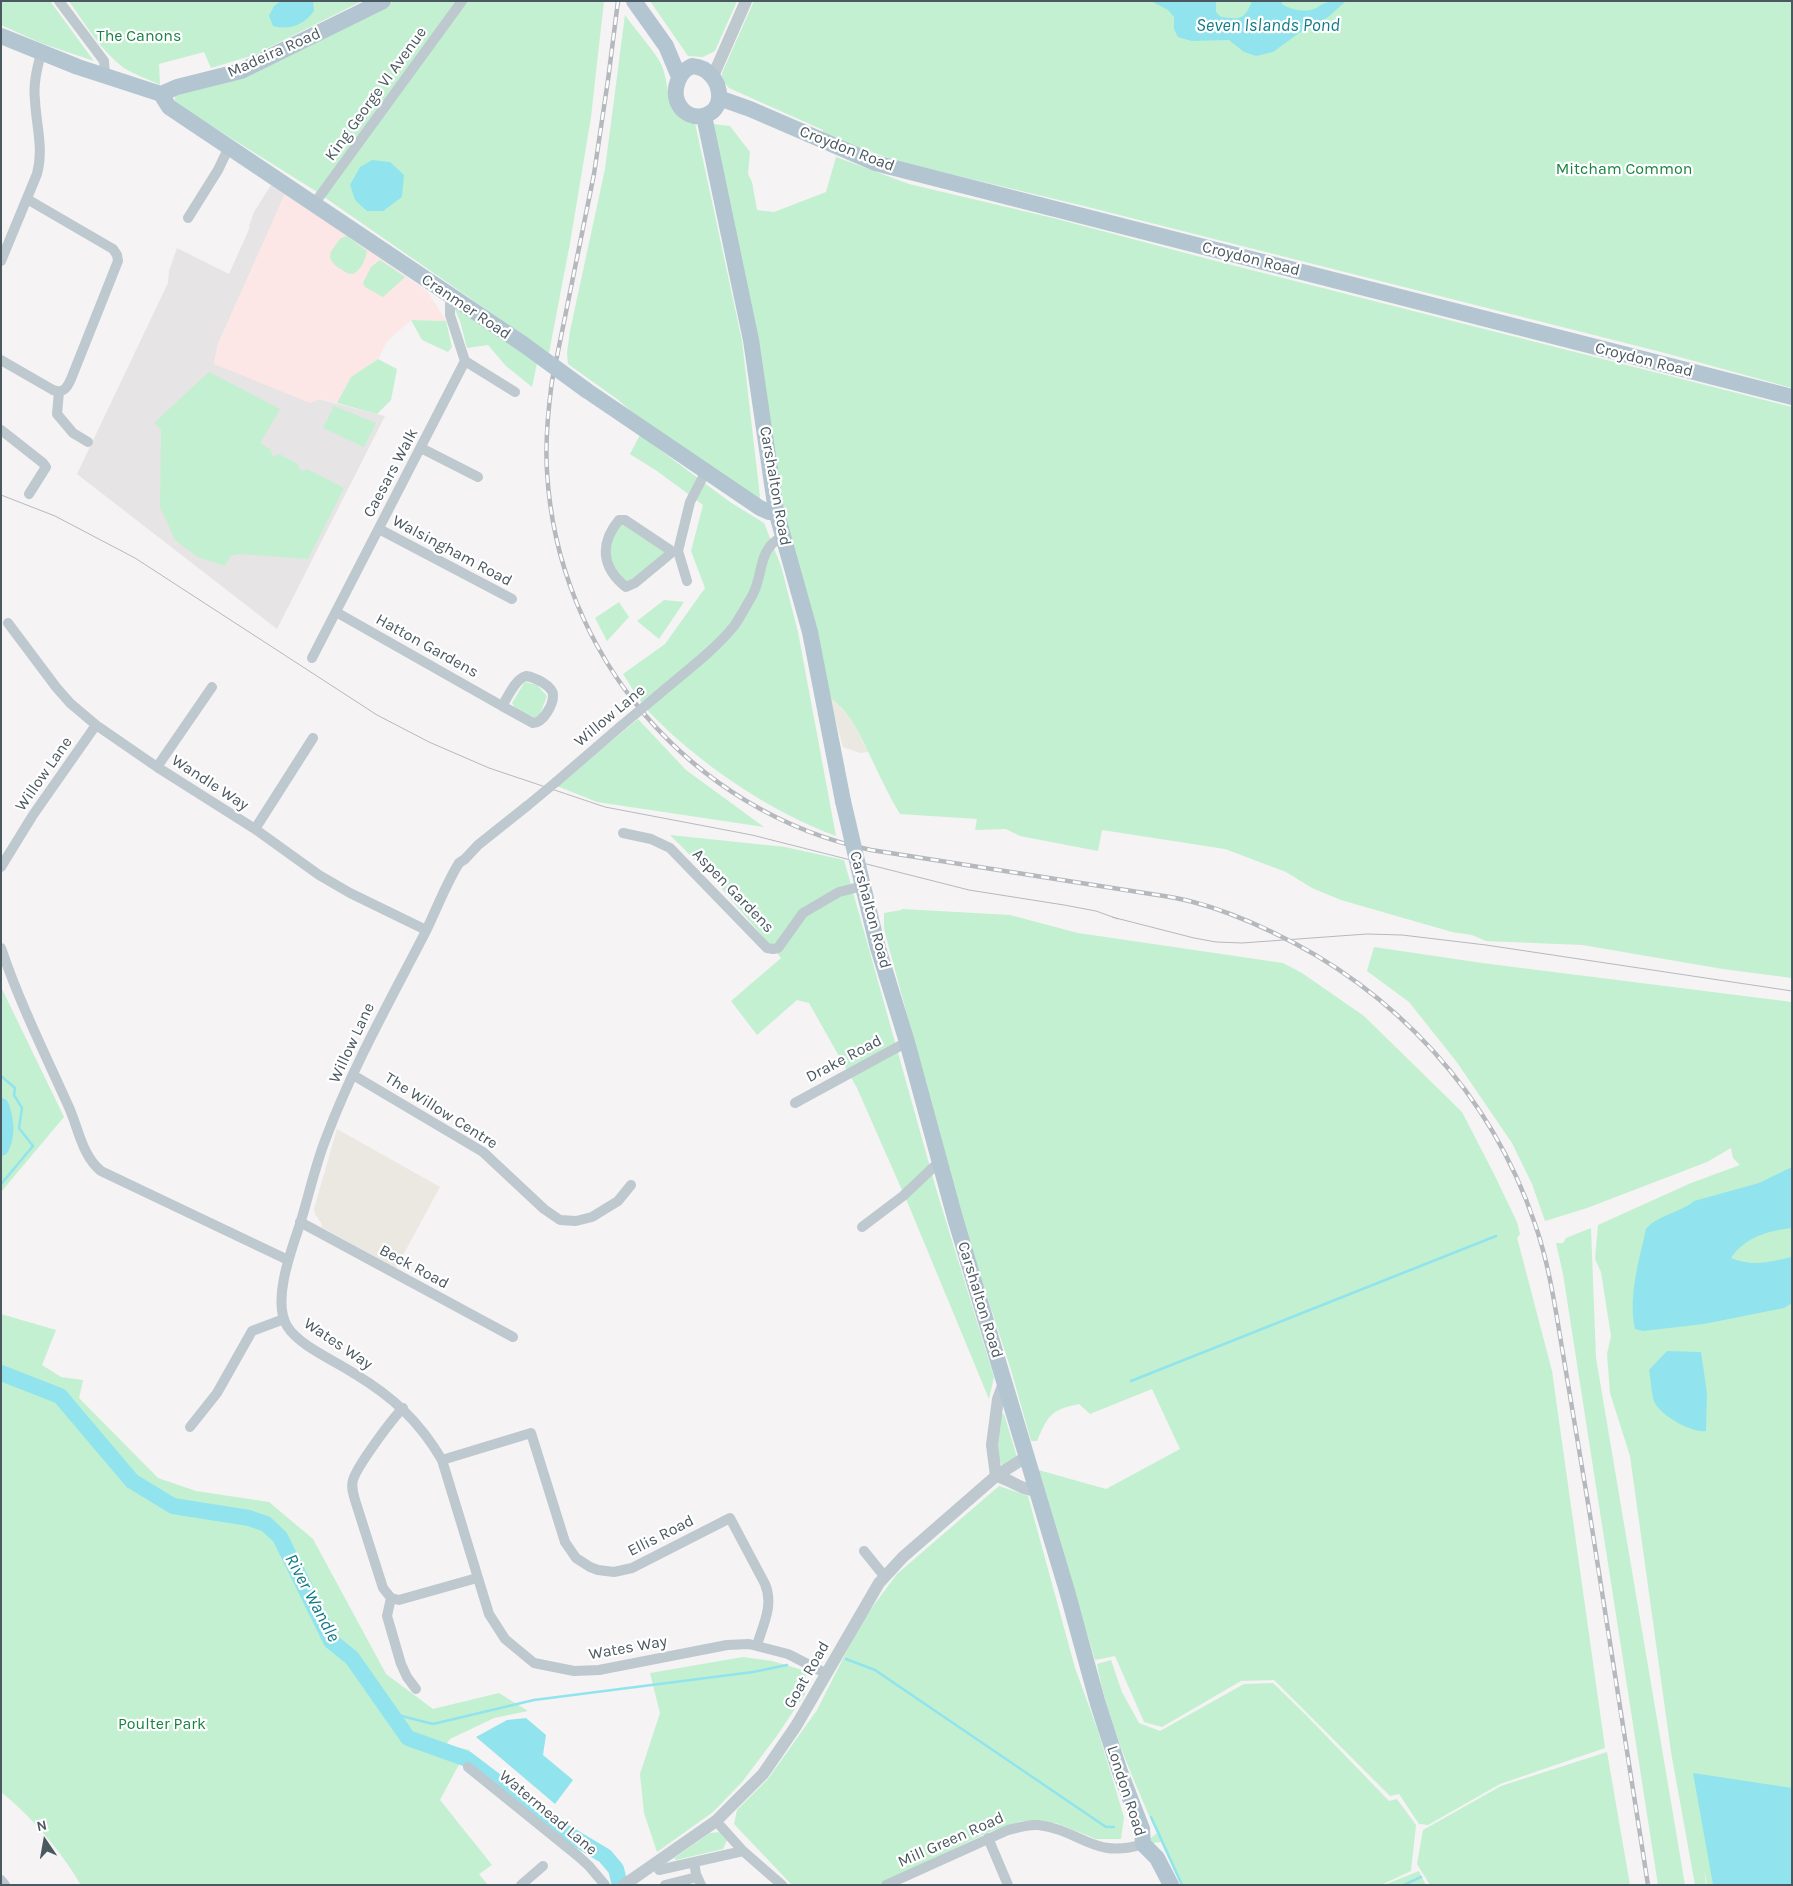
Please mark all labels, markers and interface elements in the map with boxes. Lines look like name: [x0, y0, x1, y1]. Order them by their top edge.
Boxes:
water label: Seven Islands Pond: [1196, 15, 1340, 37]
street label: King George VI Avenue: [321, 23, 431, 165]
street label: Madeira Road: [224, 24, 324, 82]
park label: The Canons: [97, 26, 181, 46]
street label: Croydon Road: [797, 122, 897, 176]
park label: Mitcham Common: [1556, 159, 1692, 179]
street label: Croydon Road: [1200, 238, 1302, 280]
street label: Cranmer Road: [418, 270, 514, 344]
street label: Croydon Road: [1593, 339, 1695, 381]
street label: Caesars Walk: [359, 425, 423, 521]
street label: Carshalton Road: [755, 425, 795, 547]
street label: Walsingham Road: [389, 511, 515, 591]
street label: Hatton Gardens: [372, 610, 482, 682]
street label: Willow Lane: [571, 681, 649, 751]
street label: Willow Lane: [11, 733, 77, 815]
street label: Wandle Way: [168, 751, 252, 815]
street label: Aspen Gardens: [688, 845, 778, 937]
street label: Carshalton Road: [845, 849, 895, 971]
street label: Willow Lane: [325, 1000, 379, 1086]
street label: Drake Road: [803, 1031, 885, 1087]
street label: The Willow Centre: [381, 1069, 501, 1153]
street label: Carshalton Road: [953, 1239, 1007, 1361]
street label: Beck Road: [376, 1241, 452, 1293]
street label: Wates Way: [300, 1314, 376, 1374]
street label: Ellis Road: [625, 1511, 697, 1561]
water label: River Wandle: [280, 1550, 344, 1646]
street label: Wates Way: [587, 1632, 669, 1664]
street label: Goat Road: [780, 1638, 834, 1712]
park label: Poulter Park: [118, 1714, 206, 1734]
street label: London Road: [1102, 1743, 1150, 1839]
street label: Watermead Lane: [495, 1766, 601, 1860]
street label: Mill Green Road: [895, 1808, 1007, 1872]
north arrow: [20, 1816, 70, 1866]
text: N: [35, 1816, 48, 1835]

